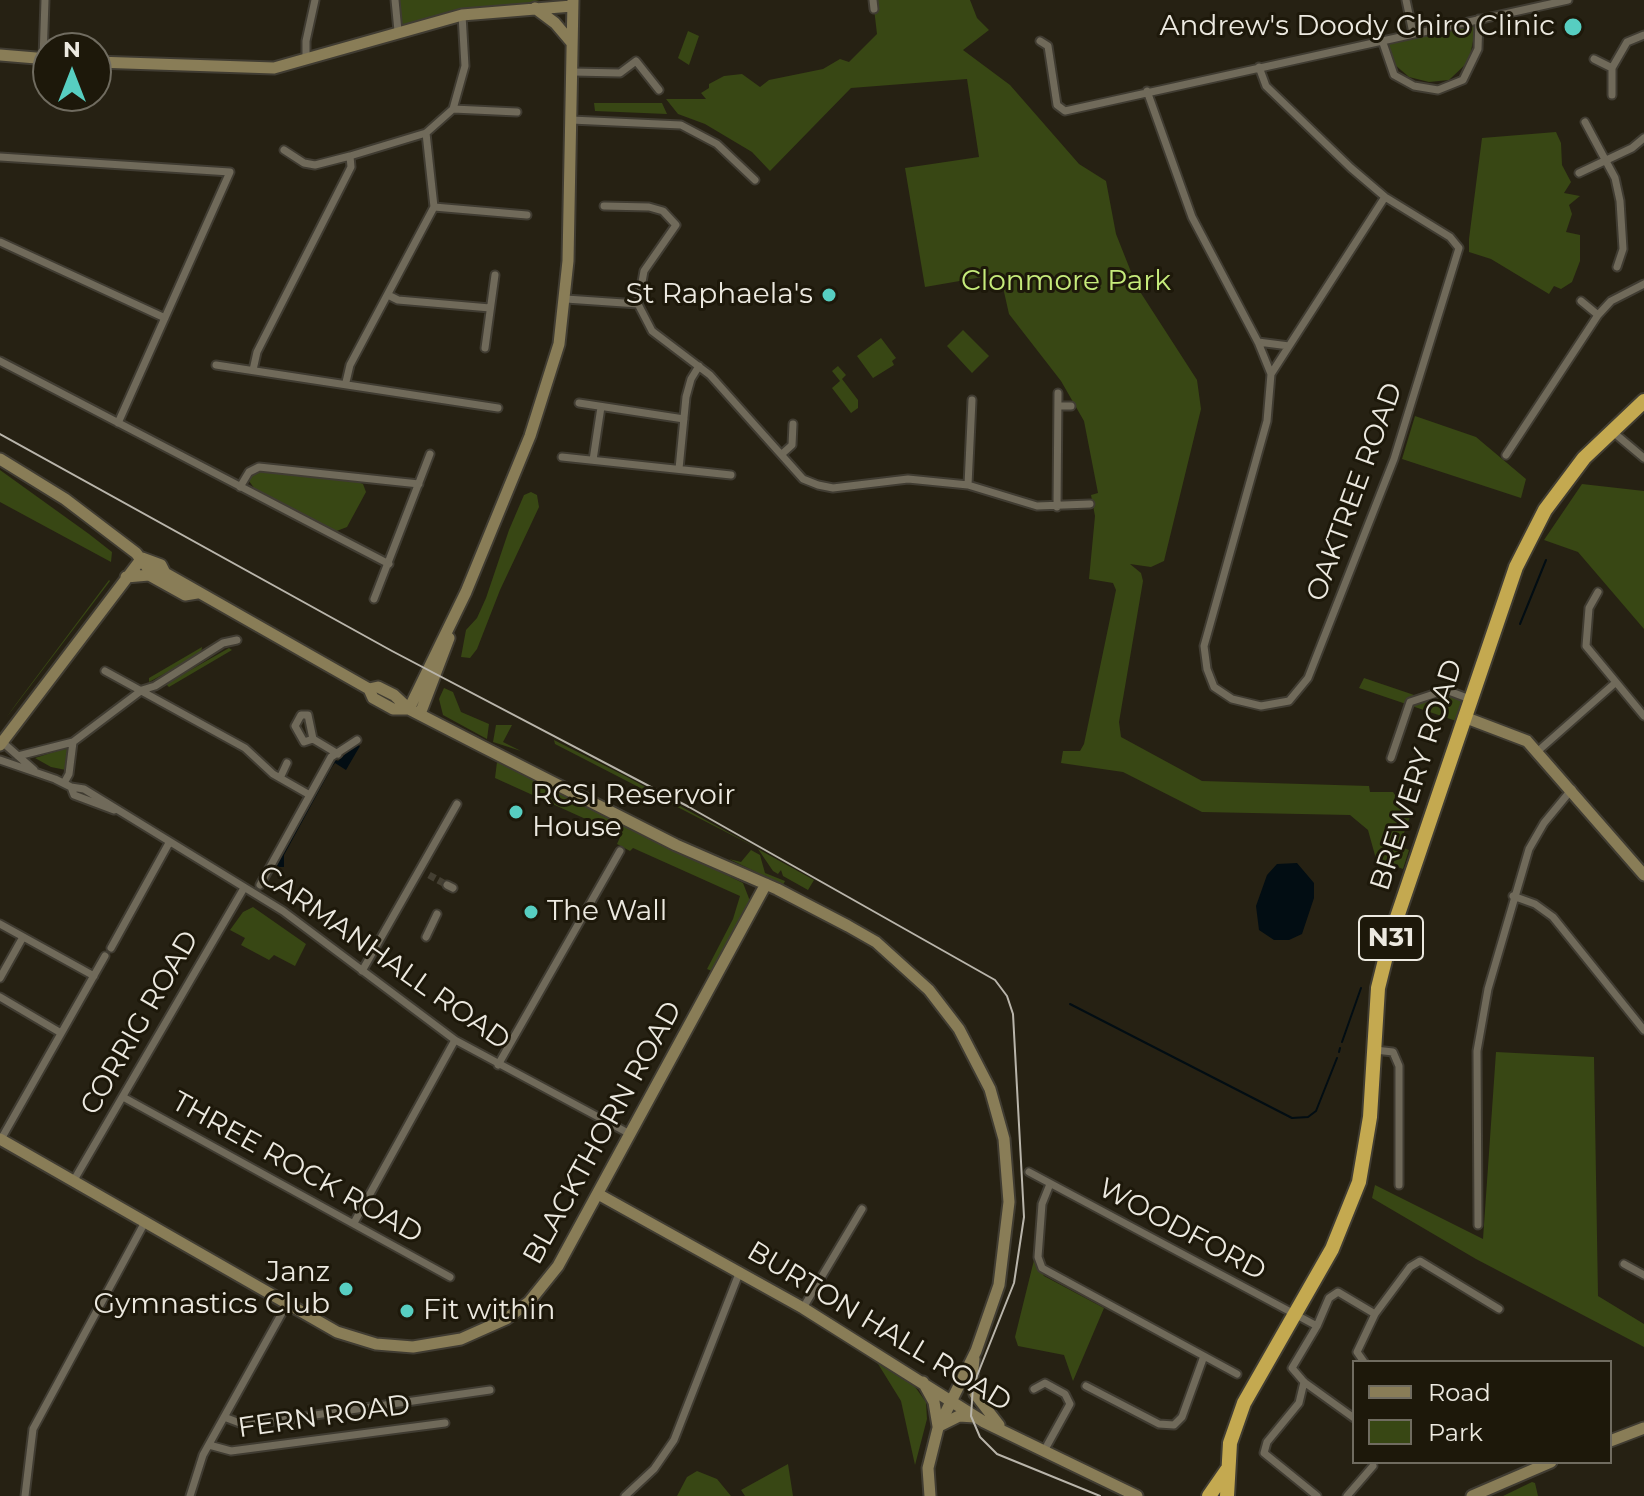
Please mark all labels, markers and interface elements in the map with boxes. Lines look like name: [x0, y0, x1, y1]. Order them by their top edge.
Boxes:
place label: Andrew's Doody Chiro Clinic: [1159, 10, 1555, 44]
marker: Andrew's Doody Chiro Clinic: [1562, 16, 1584, 38]
north arrow: [32, 32, 112, 112]
text: N: [63, 36, 81, 63]
park label: Clonmore Park: [961, 265, 1171, 299]
place label: St Raphaela's: [626, 278, 813, 312]
marker: St Raphaela's: [820, 286, 838, 304]
street label: OAKTREE ROAD: [1300, 378, 1410, 606]
street label: BREWERY ROAD: [1364, 655, 1470, 895]
place label: RCSI Reservoir House: [532, 779, 735, 845]
marker: RCSI Reservoir House: [507, 803, 525, 821]
street label: CARMANHALL ROAD: [252, 858, 516, 1058]
place label: The Wall: [547, 895, 667, 929]
marker: The Wall: [522, 903, 540, 921]
road number: N31: [1359, 916, 1423, 960]
street label: CORRIG ROAD: [74, 925, 206, 1121]
street label: BLACKTHORN ROAD: [517, 996, 689, 1270]
street label: THREE ROCK ROAD: [166, 1085, 428, 1251]
street label: WOODFORD: [1092, 1172, 1272, 1288]
street label: BURTON HALL ROAD: [741, 1235, 1017, 1419]
place label: Janz Gymnastics Club: [94, 1256, 330, 1322]
marker: Janz Gymnastics Club: [337, 1280, 355, 1298]
place label: Fit within: [423, 1294, 555, 1328]
marker: Fit within: [398, 1302, 416, 1320]
legend: [1352, 1360, 1612, 1464]
text: Road: [1428, 1378, 1491, 1407]
street label: FERN ROAD: [236, 1388, 412, 1446]
text: Park: [1428, 1418, 1483, 1447]

